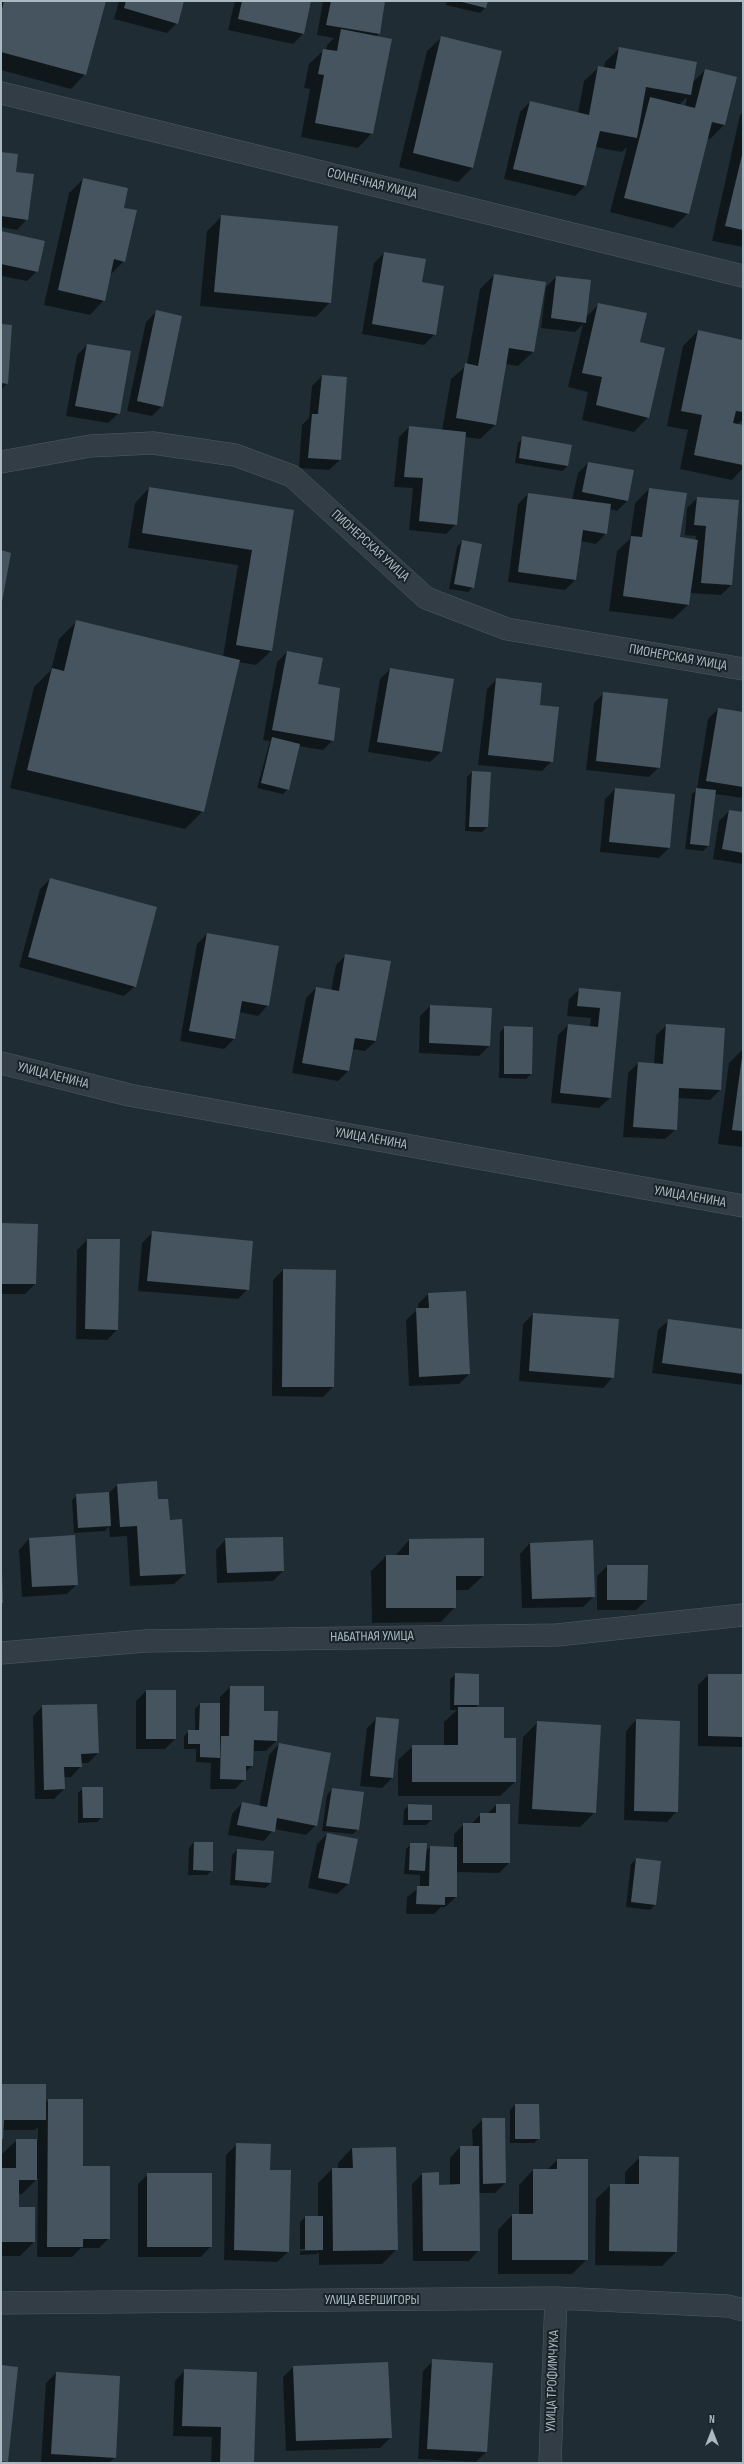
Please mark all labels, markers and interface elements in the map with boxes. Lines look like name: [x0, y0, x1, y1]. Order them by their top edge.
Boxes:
street label: СОЛНЕЧНАЯ УЛИЦА: [325, 165, 419, 203]
street label: ПИОНЕРСКАЯ УЛИЦА: [328, 507, 412, 585]
street label: ПИОНЕРСКАЯ УЛИЦА: [628, 641, 728, 675]
street label: УЛИЦА ЛЕНИНА: [16, 1059, 90, 1093]
street label: УЛИЦА ЛЕНИНА: [334, 1124, 408, 1154]
street label: УЛИЦА ЛЕНИНА: [653, 1182, 727, 1212]
street label: НАБАТНАЯ УЛИЦА: [330, 1628, 414, 1646]
street label: УЛИЦА ВЕРШИГОРЫ: [325, 2292, 419, 2308]
street label: УЛИЦА ТРОФИМЧУКА: [543, 2330, 563, 2432]
north arrow: [692, 2412, 732, 2452]
text: N: [709, 2413, 715, 2426]

